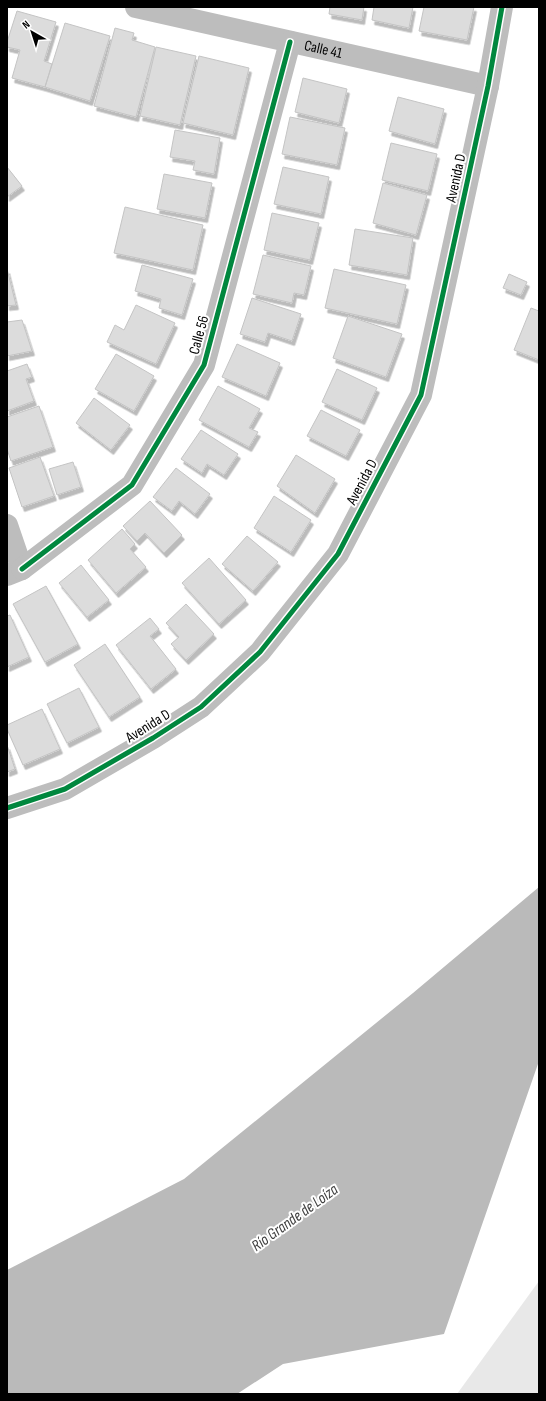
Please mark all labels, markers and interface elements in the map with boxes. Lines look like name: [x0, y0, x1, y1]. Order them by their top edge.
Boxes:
north arrow: [12, 12, 52, 52]
text: N: [20, 18, 32, 32]
street label: Calle 41: [303, 36, 345, 63]
street label: Avenida D: [441, 152, 470, 205]
street label: Calle 56: [185, 314, 213, 356]
street label: Avenida D: [342, 456, 382, 509]
street label: Avenida D: [121, 705, 174, 748]
water label: Río Grande de Loíza: [248, 1180, 342, 1256]

